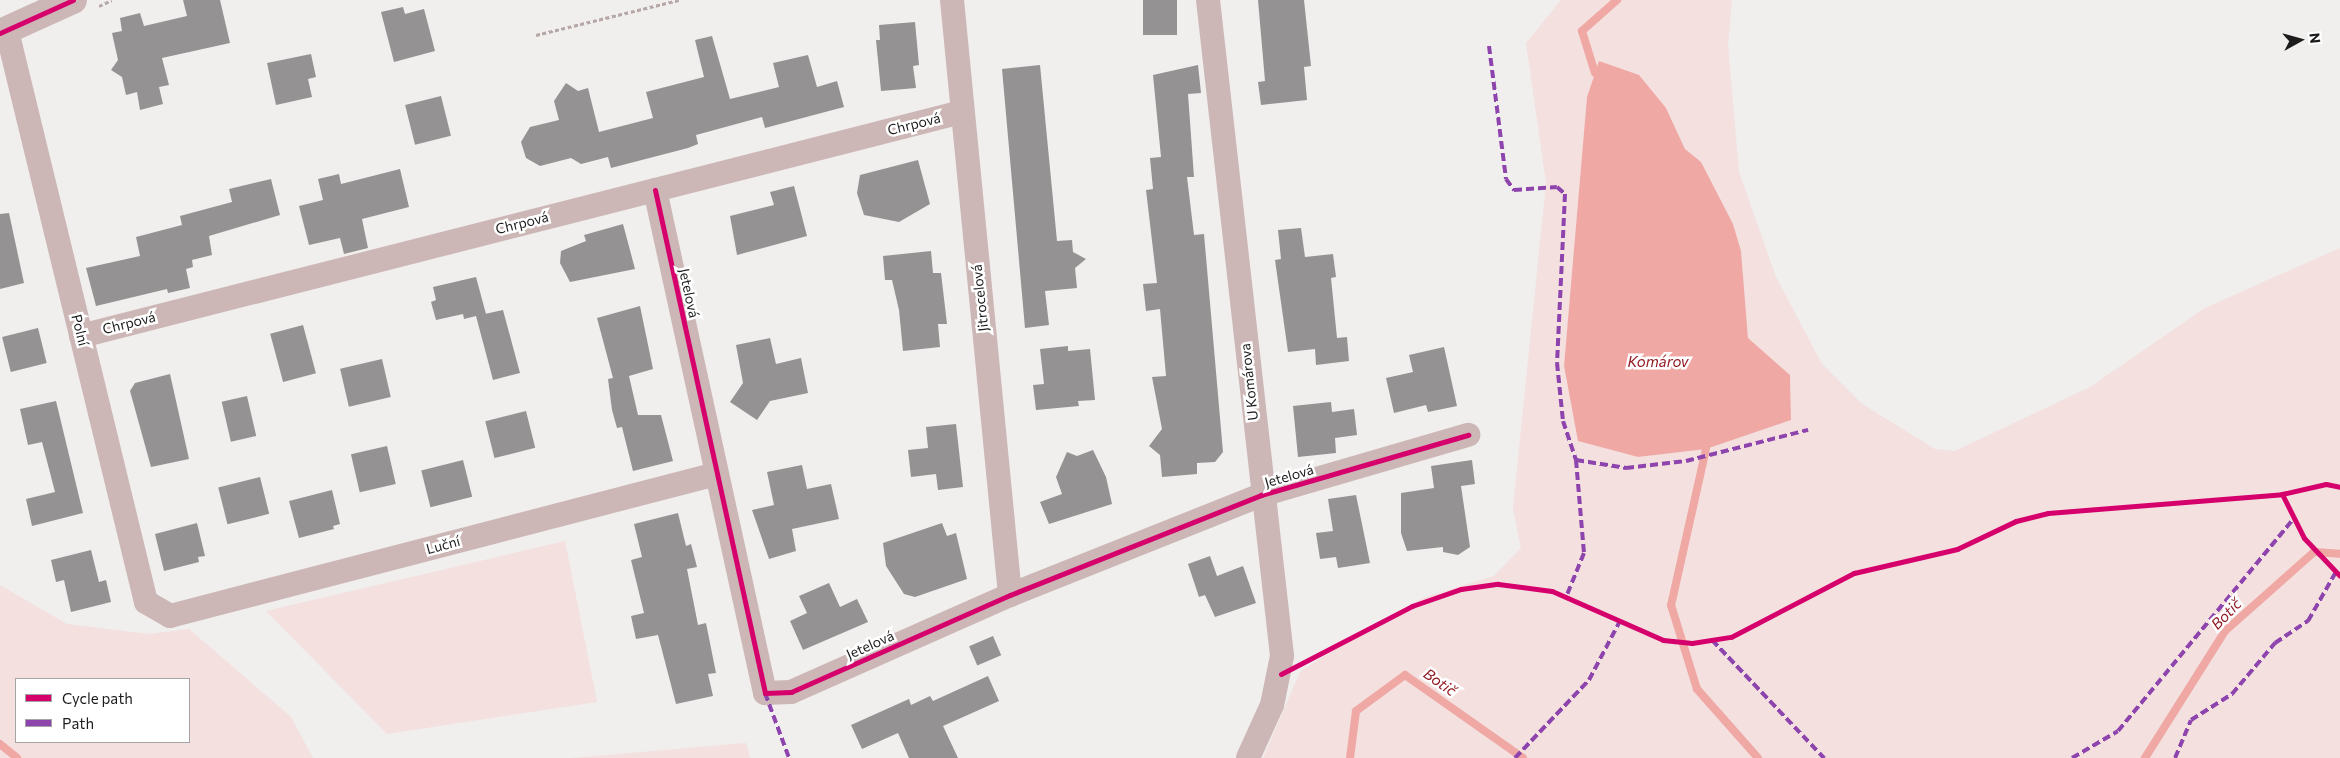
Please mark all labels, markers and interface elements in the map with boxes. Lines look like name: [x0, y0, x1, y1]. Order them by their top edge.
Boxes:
north arrow: [2275, 15, 2325, 65]
text: N: [2306, 32, 2324, 44]
street label: Chrpová: [886, 109, 942, 139]
street label: Chrpová: [494, 208, 550, 238]
street label: Jitrocelová: [968, 264, 992, 332]
street label: Jetelová: [676, 267, 702, 319]
street label: Chrpová: [101, 308, 157, 338]
street label: Polní: [68, 312, 92, 348]
street label: U Komárova: [1237, 343, 1261, 421]
water label: Komárov: [1627, 353, 1689, 371]
street label: Jetelová: [1262, 461, 1316, 491]
street label: Luční: [424, 532, 462, 558]
water label: Botič: [2207, 595, 2245, 633]
street label: Jetelová: [844, 627, 896, 663]
water label: Botič: [1420, 664, 1460, 700]
legend: [15, 678, 190, 743]
text: Cycle path: [62, 689, 133, 707]
text: Path: [62, 714, 94, 732]

